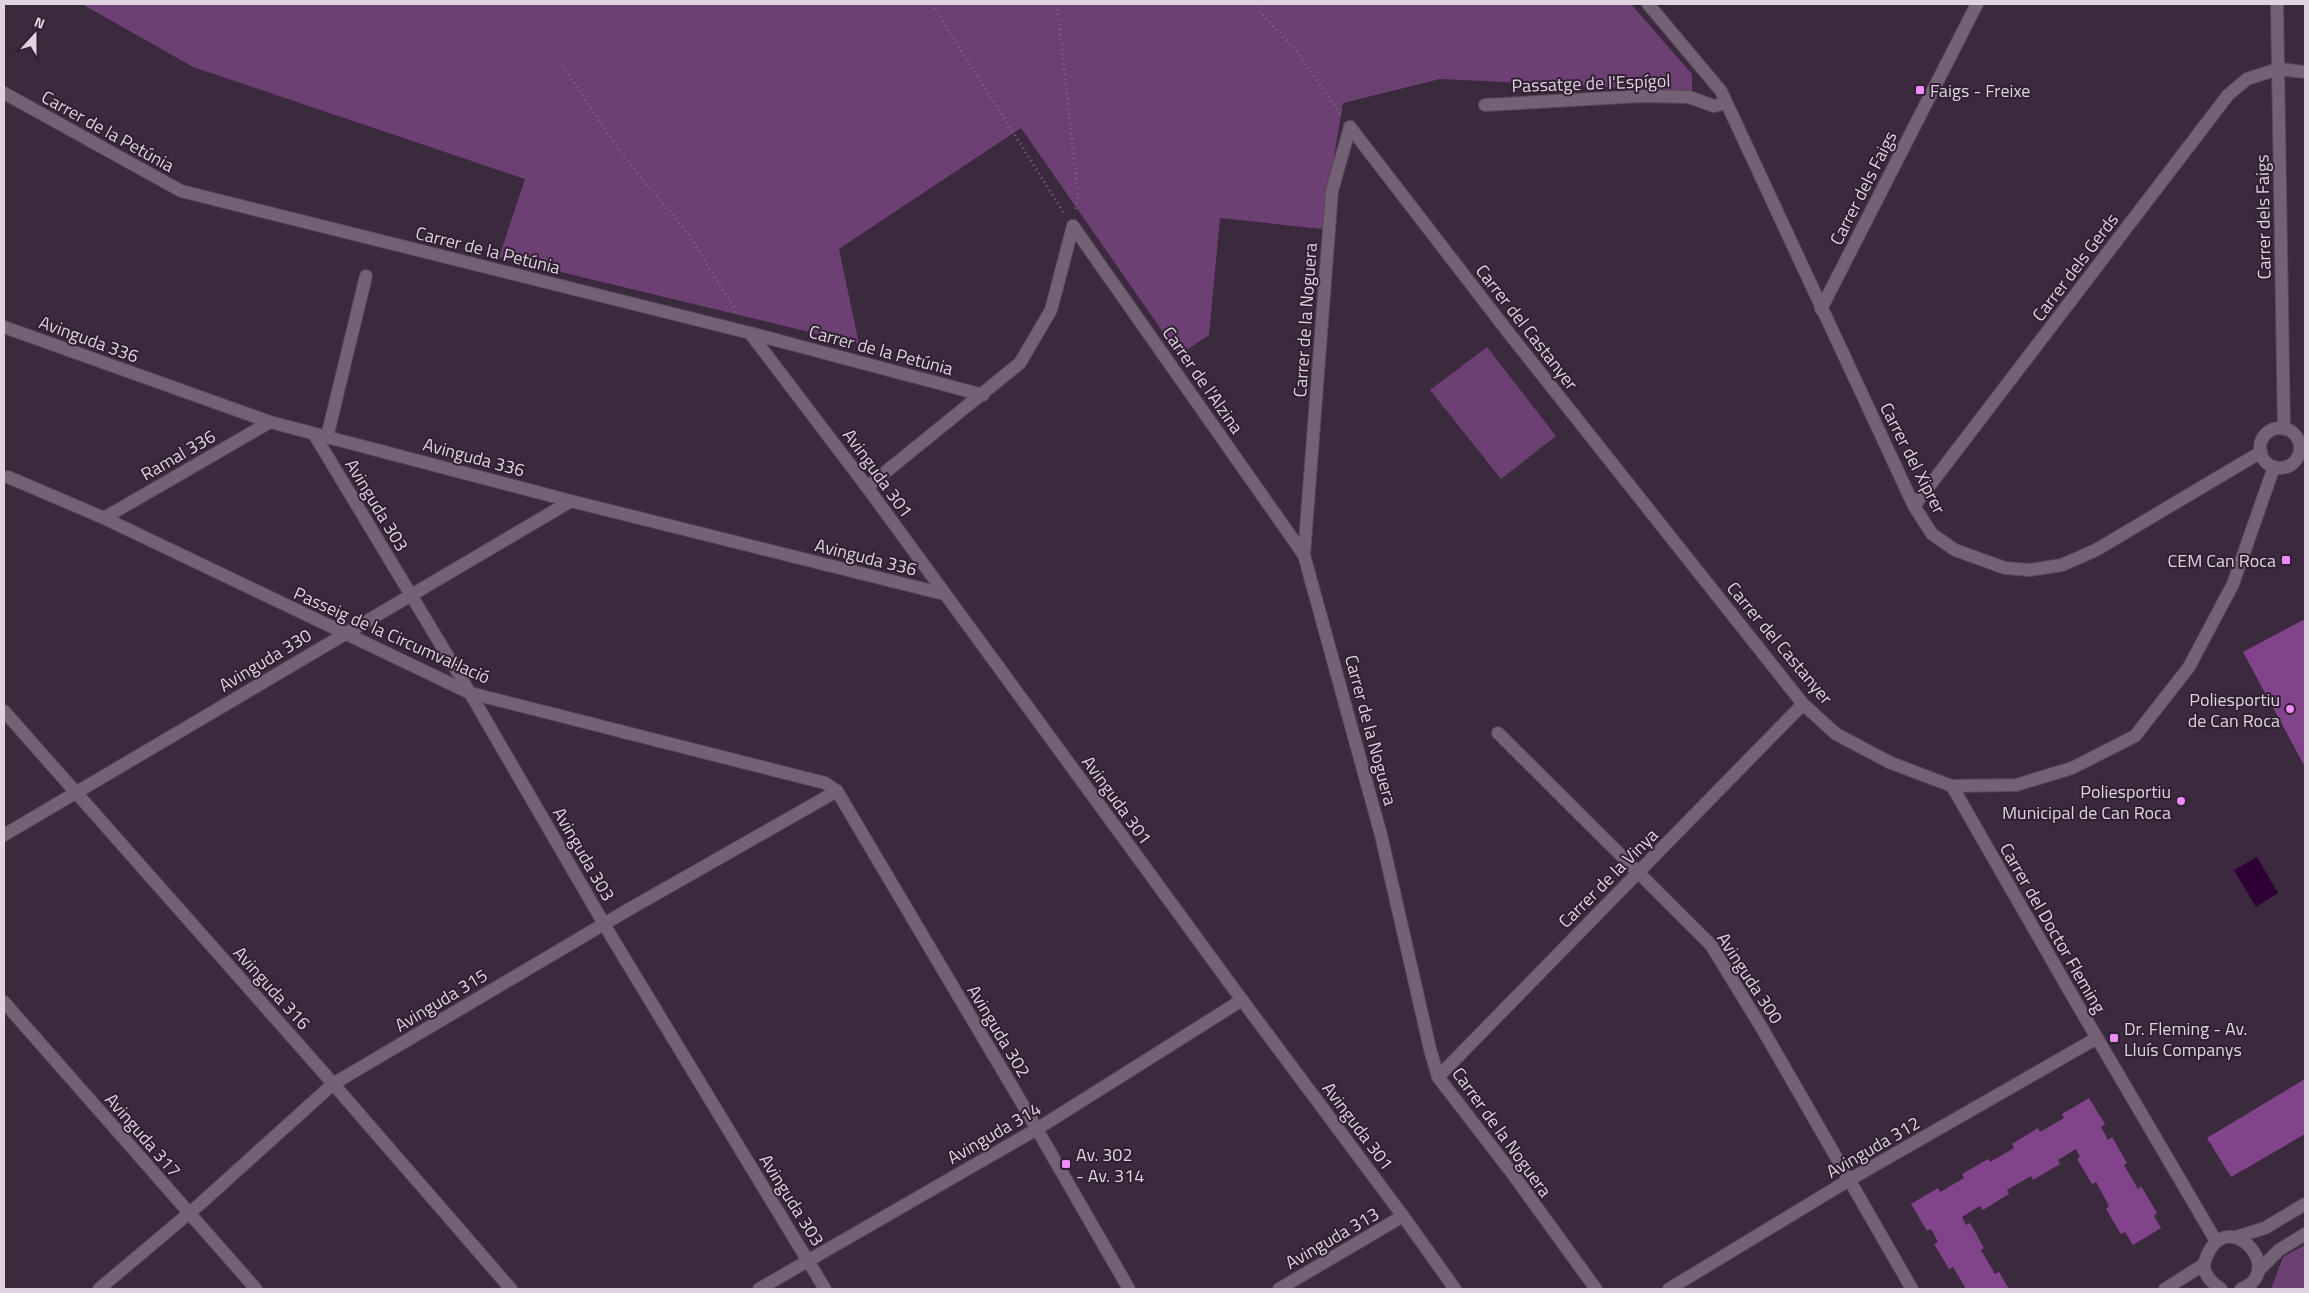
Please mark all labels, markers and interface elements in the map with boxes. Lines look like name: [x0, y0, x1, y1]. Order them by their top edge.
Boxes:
north arrow: [10, 10, 60, 60]
text: N: [32, 11, 48, 34]
street label: Passatge de l'Espígol: [1511, 67, 1671, 99]
place label: Faigs - Freixe: [1930, 77, 2030, 104]
street label: Carrer de la Petúnia: [37, 83, 179, 179]
marker: Faigs - Freixe: [1914, 84, 1926, 96]
street label: Carrer dels Faigs: [1823, 126, 1903, 250]
street label: Carrer dels Faigs: [2248, 154, 2278, 280]
street label: Carrer dels Gerds: [2025, 207, 2125, 327]
street label: Carrer de la Petúnia: [413, 219, 563, 281]
street label: Carrer de la Noguera: [1286, 242, 1324, 398]
street label: Carrer del Castanyer: [1469, 258, 1585, 396]
street label: Avinguda 336: [35, 308, 143, 370]
street label: Carrer de la Petúnia: [806, 318, 956, 382]
street label: Carrer de l'Alzina: [1156, 321, 1250, 439]
street label: Carrer del Xiprer: [1873, 398, 1953, 518]
street label: Ramal 336: [136, 423, 220, 487]
street label: Avinguda 301: [836, 423, 920, 523]
street label: Avinguda 336: [420, 430, 528, 484]
street label: Avinguda 303: [339, 453, 415, 557]
street label: Avinguda 336: [812, 531, 920, 583]
place label: CEM Can Roca: [2167, 547, 2276, 574]
marker: CEM Can Roca: [2280, 554, 2292, 566]
street label: Carrer del Castanyer: [1720, 576, 1840, 710]
street label: Passeig de la Circumval·lació: [289, 579, 495, 691]
street label: Avinguda 330: [213, 622, 317, 698]
street label: Carrer de la Noguera: [1338, 652, 1404, 808]
place label: Poliesportiu de Can Roca: [2188, 686, 2280, 734]
marker: Poliesportiu de Can Roca: [2284, 703, 2296, 715]
street label: Avinguda 301: [1075, 750, 1159, 850]
place label: Poliesportiu Municipal de Can Roca: [2002, 778, 2171, 826]
marker: Poliesportiu Municipal de Can Roca: [2175, 795, 2187, 807]
street label: Avinguda 303: [546, 802, 622, 906]
street label: Carrer de la Vinya: [1552, 822, 1664, 934]
street label: Carrer del Doctor Fleming: [1993, 838, 2113, 1018]
street label: Avinguda 300: [1710, 927, 1790, 1029]
street label: Avinguda 316: [227, 940, 317, 1036]
street label: Avinguda 315: [389, 962, 493, 1038]
street label: Avinguda 302: [961, 979, 1037, 1083]
place label: Dr. Fleming - Av. Lluís Companys: [2124, 1015, 2247, 1063]
marker: Dr. Fleming - Av. Lluís Companys: [2108, 1032, 2120, 1044]
street label: Carrer de la Noguera: [1446, 1061, 1558, 1203]
street label: Avinguda 301: [1316, 1076, 1400, 1176]
street label: Avinguda 317: [99, 1087, 187, 1183]
street label: Avinguda 314: [942, 1095, 1046, 1171]
street label: Avinguda 312: [1821, 1109, 1925, 1185]
place label: Av. 302 - Av. 314: [1076, 1141, 1144, 1189]
street label: Avinguda 303: [753, 1149, 831, 1251]
marker: Av. 302 - Av. 314: [1060, 1158, 1072, 1170]
street label: Avinguda 313: [1280, 1200, 1384, 1276]

